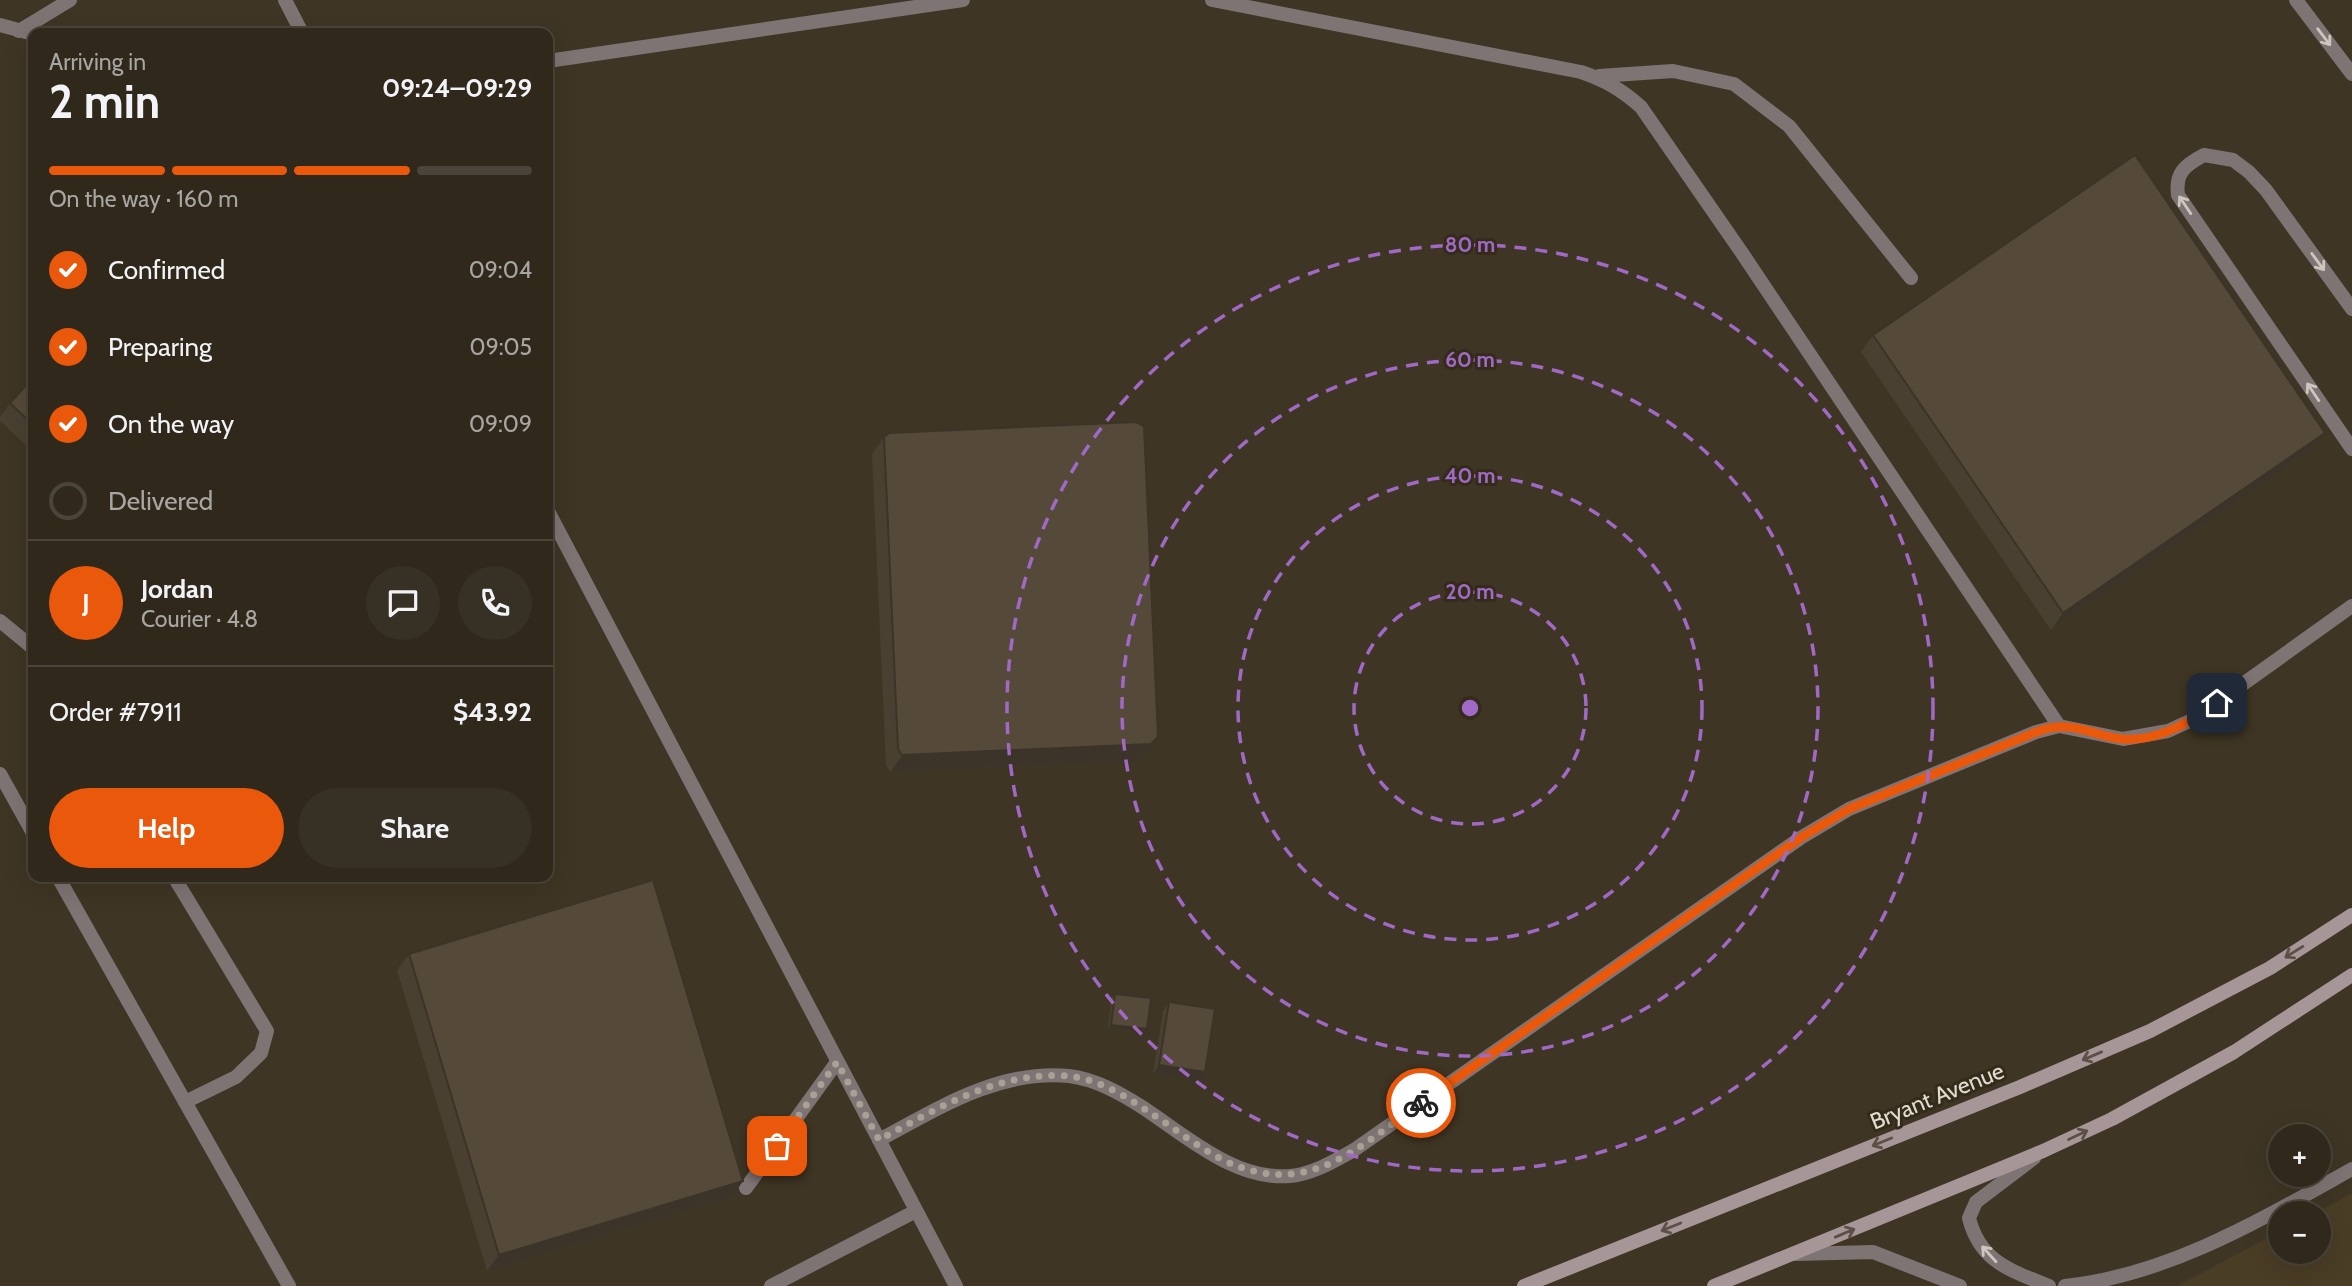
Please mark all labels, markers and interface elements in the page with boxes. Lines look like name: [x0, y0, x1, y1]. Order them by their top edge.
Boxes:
one-way arrow: [2316, 27, 2331, 46]
text: Arriving in: [49, 48, 146, 76]
text: 09:24–09:29: [382, 72, 532, 104]
text: 2 min: [49, 74, 160, 130]
text: On the way · 160 m: [49, 185, 238, 213]
one-way arrow: [2178, 196, 2192, 215]
text: 80 m: [1445, 232, 1495, 257]
icon: check: [49, 251, 87, 289]
one-way arrow: [2311, 252, 2325, 271]
text: Confirmed: [108, 254, 225, 286]
text: 09:04: [469, 256, 532, 284]
icon: check: [49, 328, 87, 366]
text: Preparing: [108, 331, 212, 363]
text: 09:05: [470, 333, 532, 361]
text: 60 m: [1445, 347, 1495, 372]
one-way arrow: [2306, 383, 2320, 403]
icon: check: [49, 405, 87, 443]
text: On the way: [108, 408, 234, 440]
text: 09:09: [469, 410, 532, 438]
text: 40 m: [1445, 463, 1495, 488]
text: Delivered: [108, 485, 213, 517]
button: chat: [366, 566, 440, 640]
button: phone: [458, 566, 532, 640]
text: Jordan: [141, 573, 213, 605]
text: 20 m: [1446, 579, 1494, 604]
text: J: [82, 587, 90, 619]
text: Courier · 4.8: [141, 605, 258, 633]
pin: [2187, 673, 2247, 733]
icon: home: [2198, 684, 2236, 722]
text: Order #7911: [49, 696, 182, 728]
text: $43.92: [453, 696, 532, 728]
centre of rings: [1458, 696, 1482, 720]
button: Help: [49, 788, 284, 868]
button: Share: [298, 788, 532, 868]
one-way arrow: [2285, 946, 2305, 960]
one-way arrow: [2082, 1050, 2104, 1063]
street label: Bryant Avenue: [1866, 1056, 2008, 1136]
courier: [1386, 1068, 1456, 1138]
icon: bike: [1402, 1084, 1440, 1122]
pin: [747, 1116, 807, 1176]
map controls: [2268, 1124, 2331, 1264]
button: +: [2268, 1124, 2331, 1187]
icon: bag: [758, 1127, 796, 1165]
one-way arrow: [2066, 1128, 2088, 1141]
one-way arrow: [1871, 1137, 1893, 1150]
button: −: [2268, 1201, 2331, 1264]
one-way arrow: [1660, 1221, 1682, 1234]
one-way arrow: [1834, 1226, 1856, 1239]
one-way arrow: [1981, 1246, 1997, 1264]

